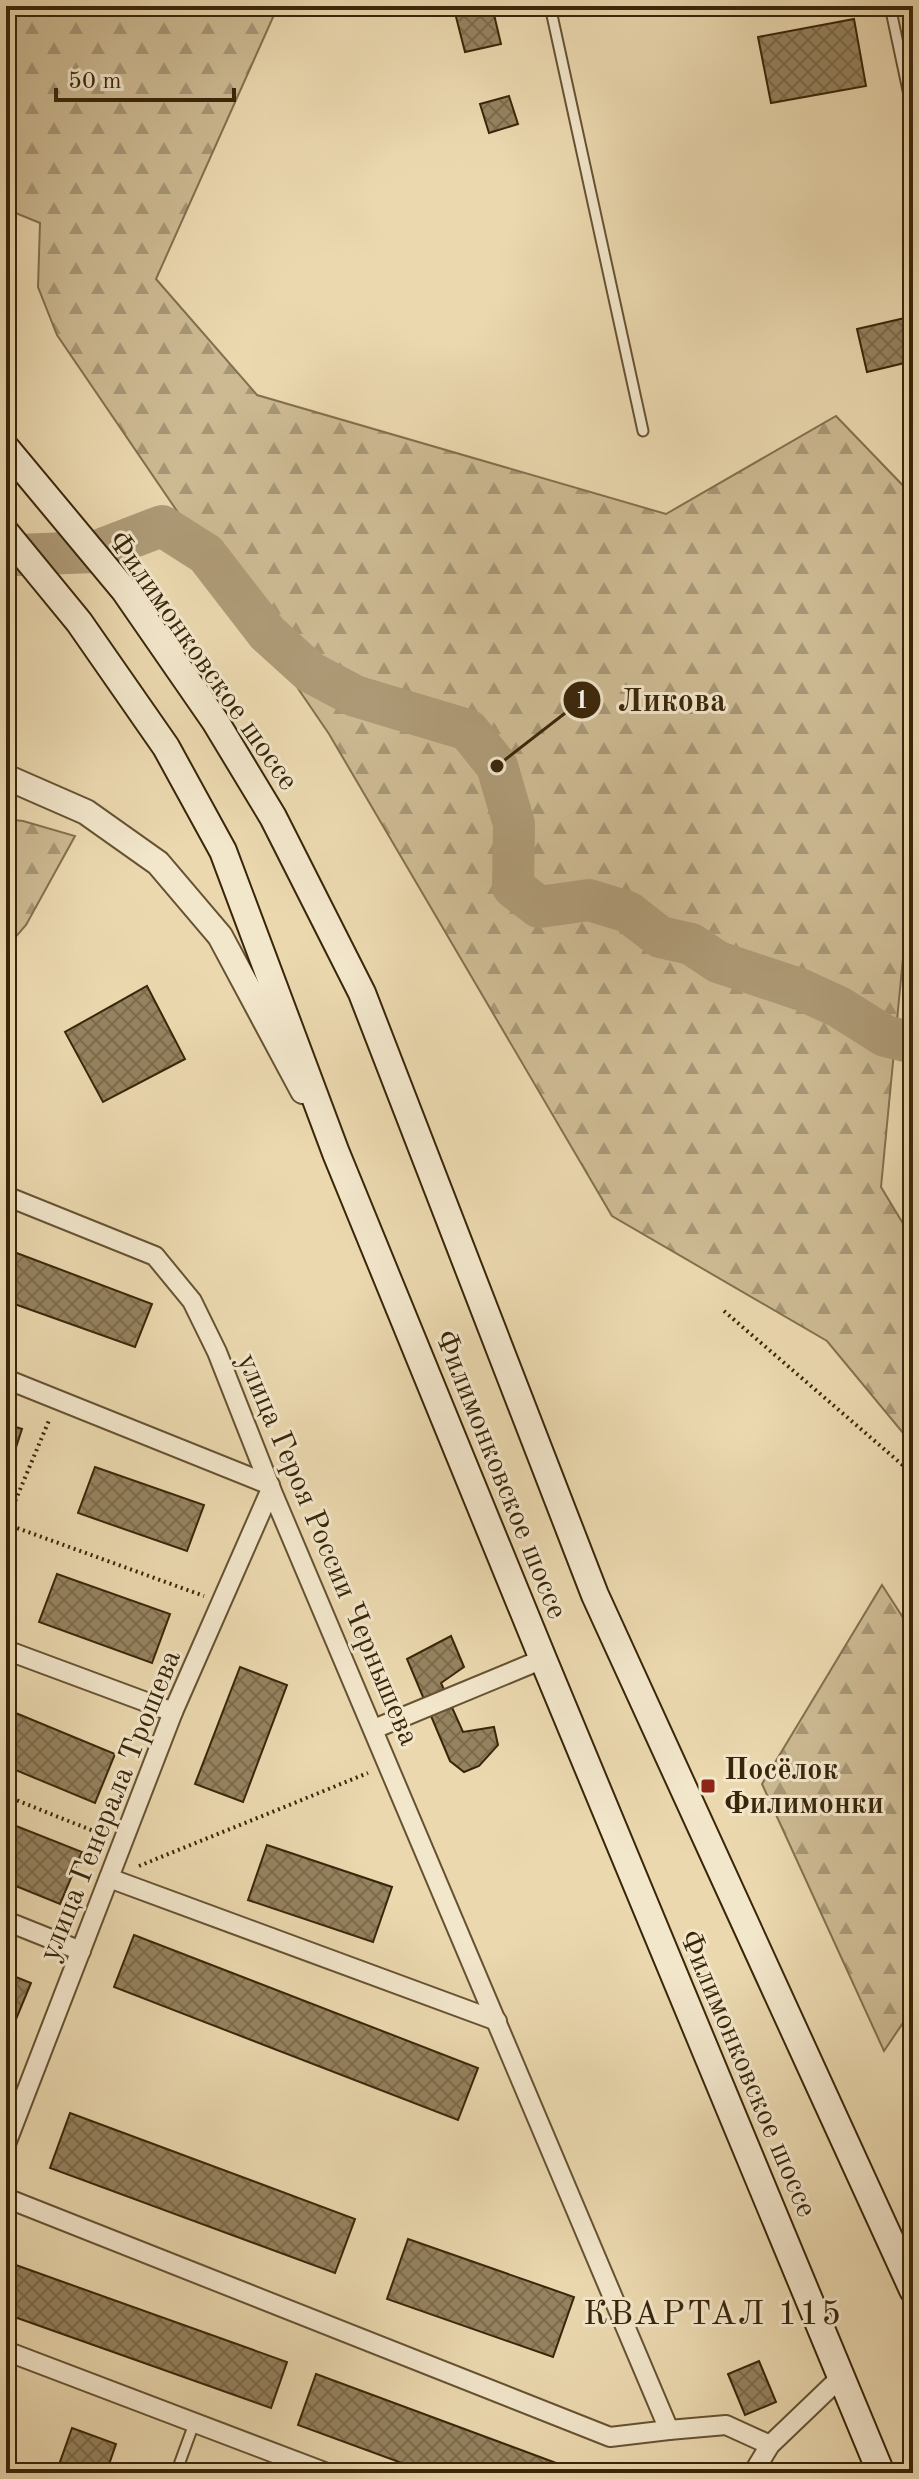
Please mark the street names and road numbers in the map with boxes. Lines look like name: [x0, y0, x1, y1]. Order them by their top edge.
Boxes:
street label: Филимонковское шоссе: [102, 526, 303, 796]
street label: Филимонковское шоссе: [428, 1326, 572, 1623]
street label: улица Героя России Чернышева: [231, 1349, 424, 1750]
street label: улица Генерала Трошева: [35, 1646, 187, 1966]
street label: Филимонковское шоссе: [673, 1926, 821, 2222]

